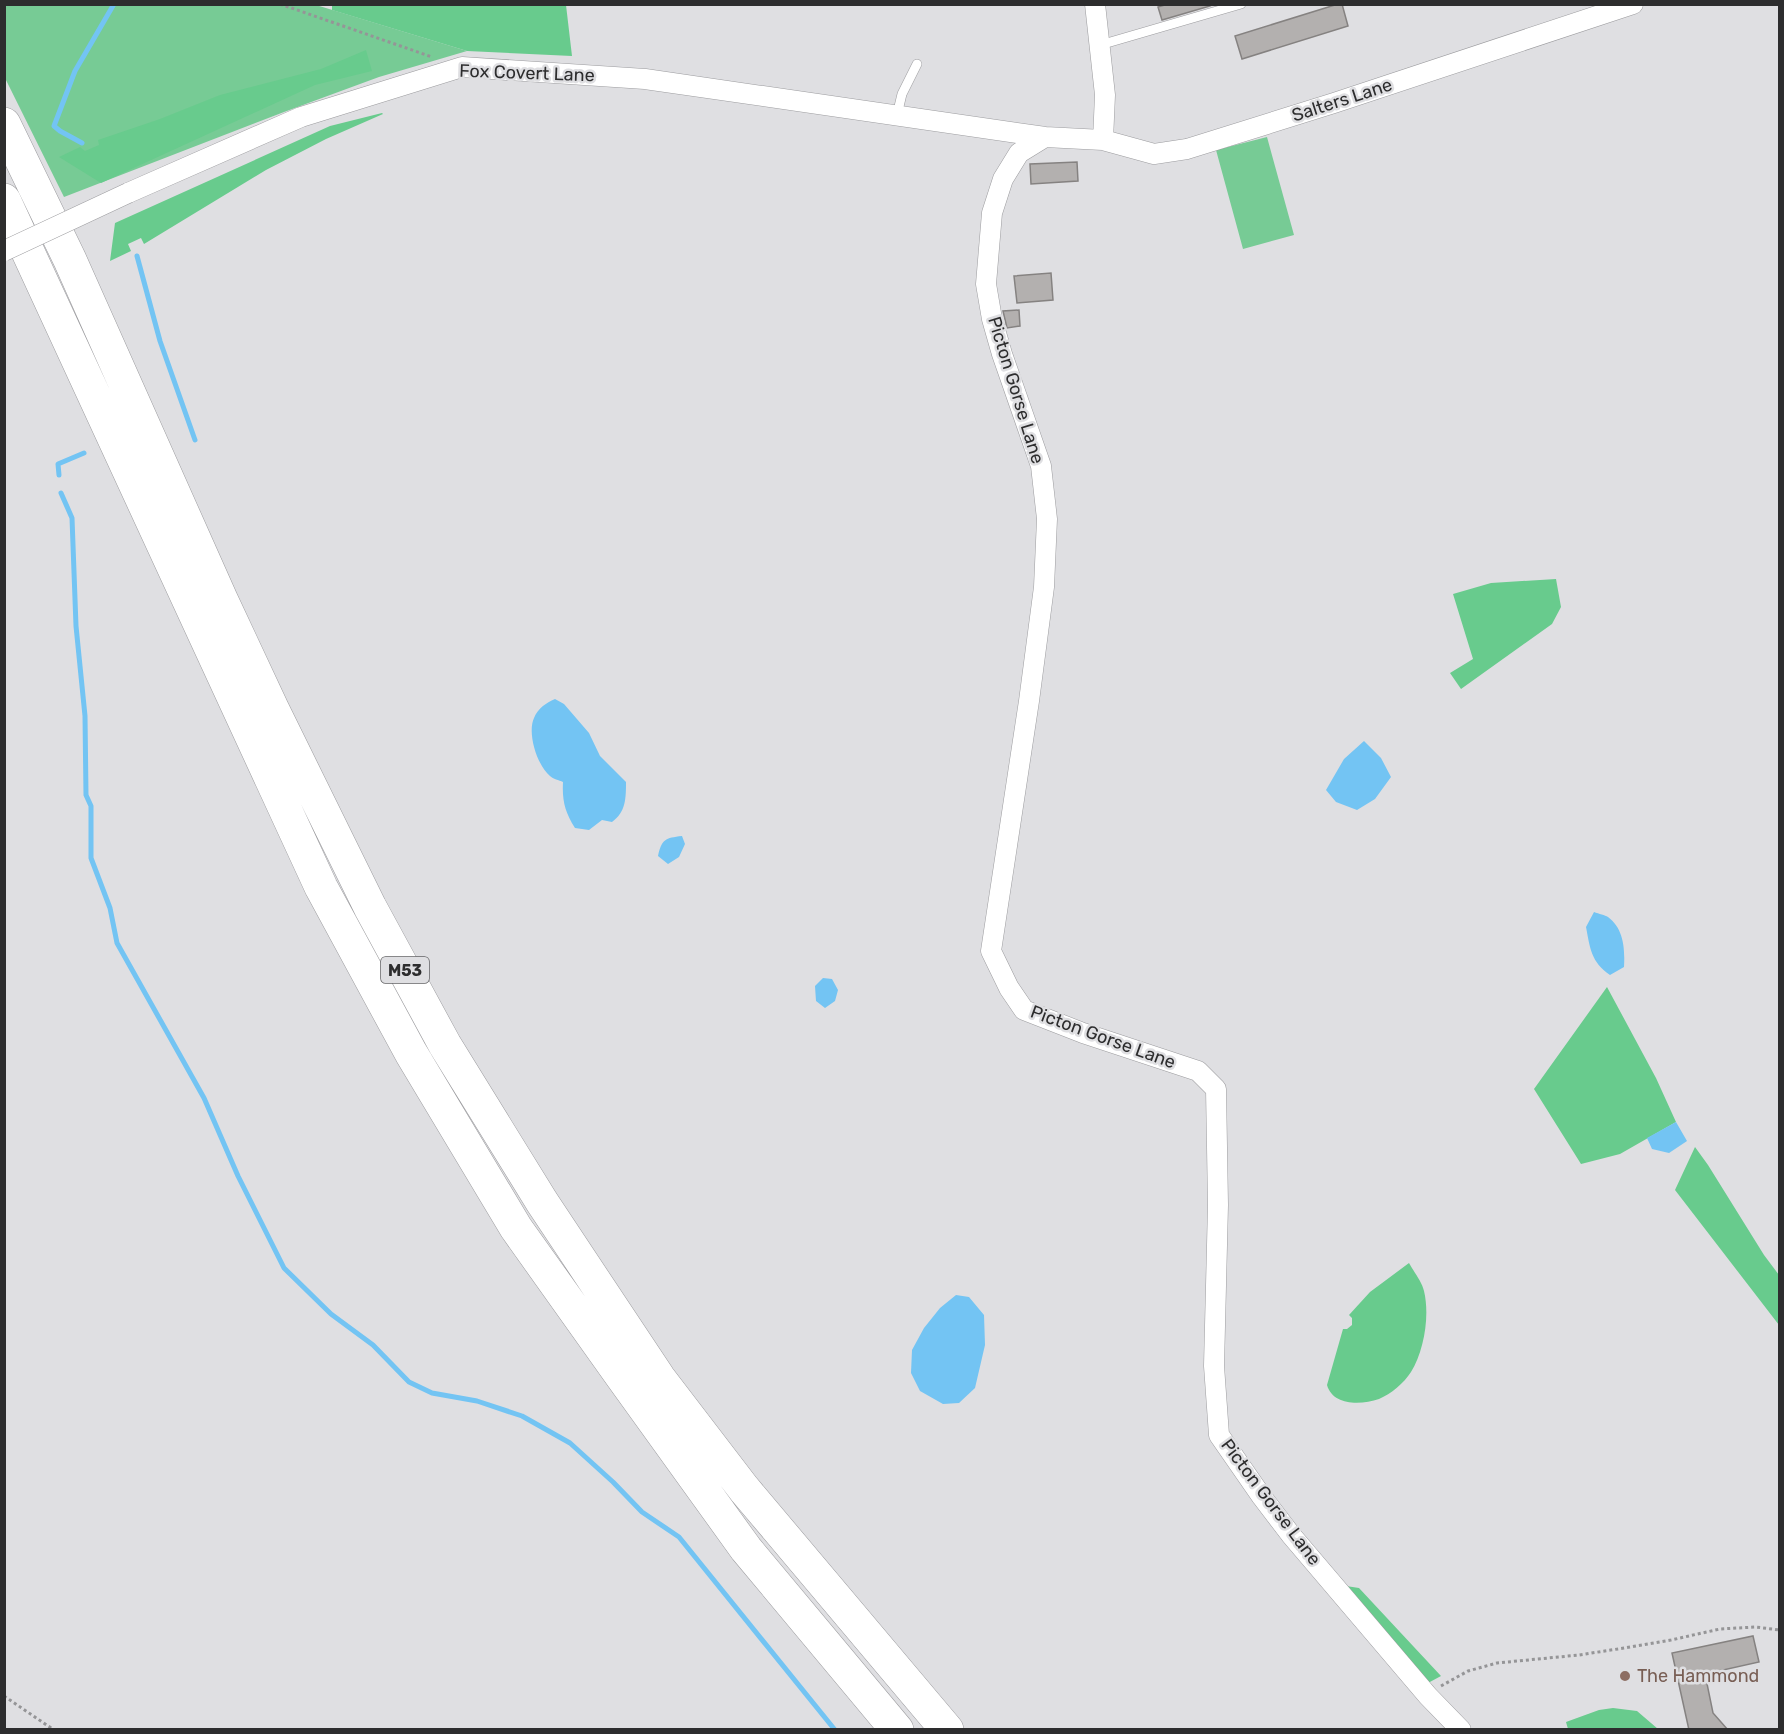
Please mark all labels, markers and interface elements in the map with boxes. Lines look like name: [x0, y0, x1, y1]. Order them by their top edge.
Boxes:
street label: Fox Covert Lane: [459, 60, 595, 86]
street label: Salters Lane: [1289, 73, 1395, 127]
street label: Picton Gorse Lane: [983, 314, 1049, 466]
road number: M53: [381, 957, 429, 983]
street label: Picton Gorse Lane: [1027, 1001, 1179, 1073]
street label: Picton Gorse Lane: [1216, 1434, 1326, 1570]
place label: The Hammond: [1637, 1665, 1759, 1687]
marker: The Hammond: [1618, 1669, 1632, 1683]

